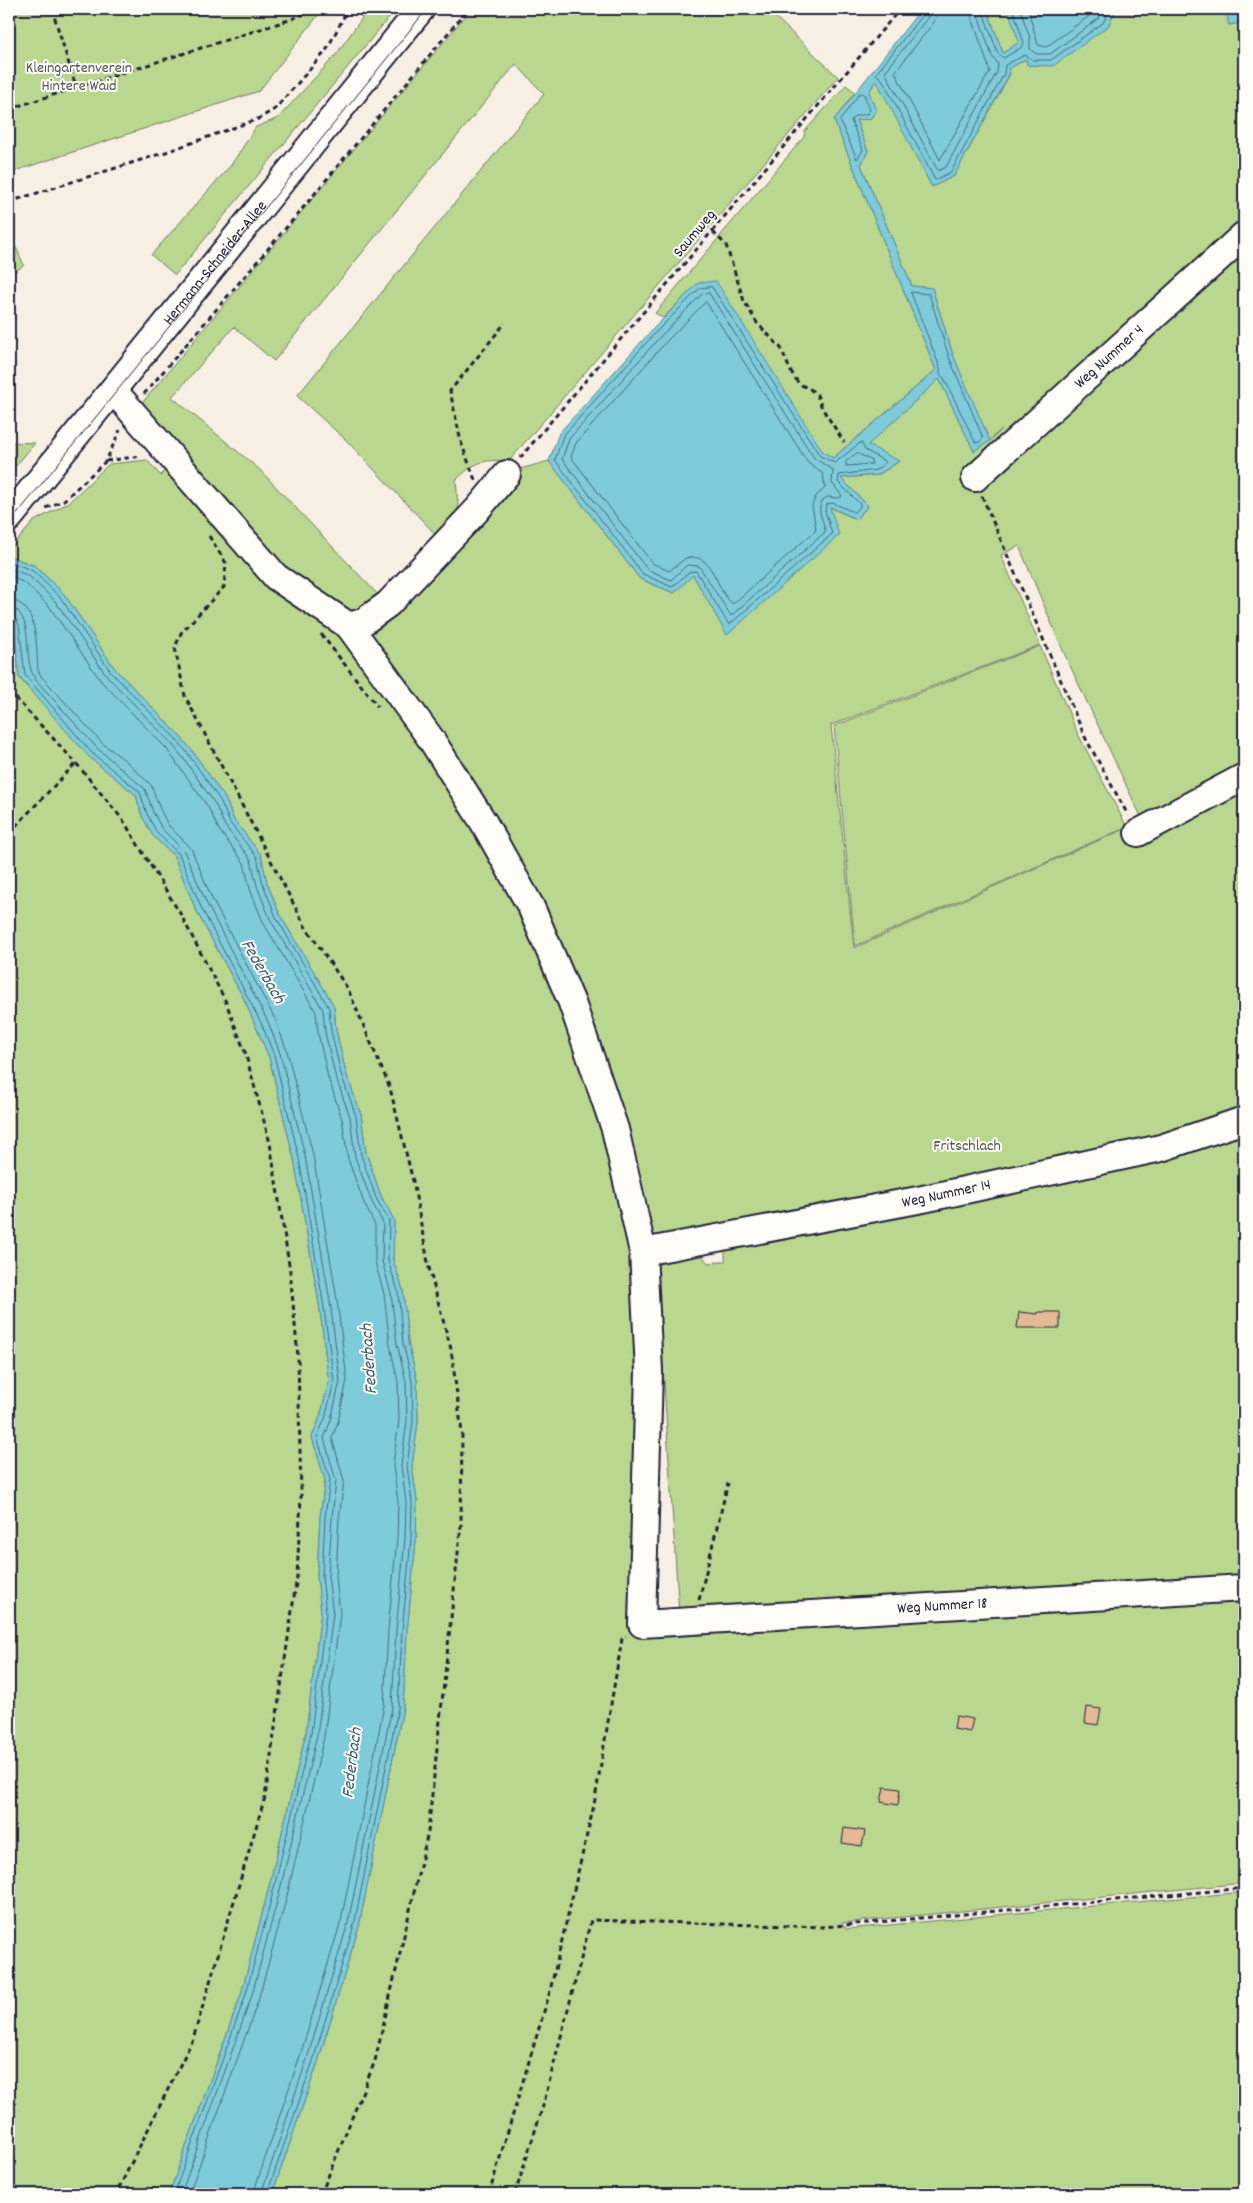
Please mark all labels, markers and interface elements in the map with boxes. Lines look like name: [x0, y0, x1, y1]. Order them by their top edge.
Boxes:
park label: Kleingartenverein Hintere Waid: [26, 57, 132, 98]
street label: Hermann-Schneider-Allee: [158, 196, 273, 330]
street label: Saumweg: [668, 205, 722, 263]
street label: Weg Nummer 4: [1069, 319, 1149, 394]
water label: Federbach: [233, 935, 291, 1010]
park label: Fritschlach: [933, 1135, 1001, 1158]
street label: Weg Nummer 14: [900, 1173, 993, 1214]
water label: Federbach: [355, 1322, 385, 1395]
street label: Weg Nummer 18: [897, 1592, 988, 1620]
water label: Federbach: [336, 1726, 370, 1800]

